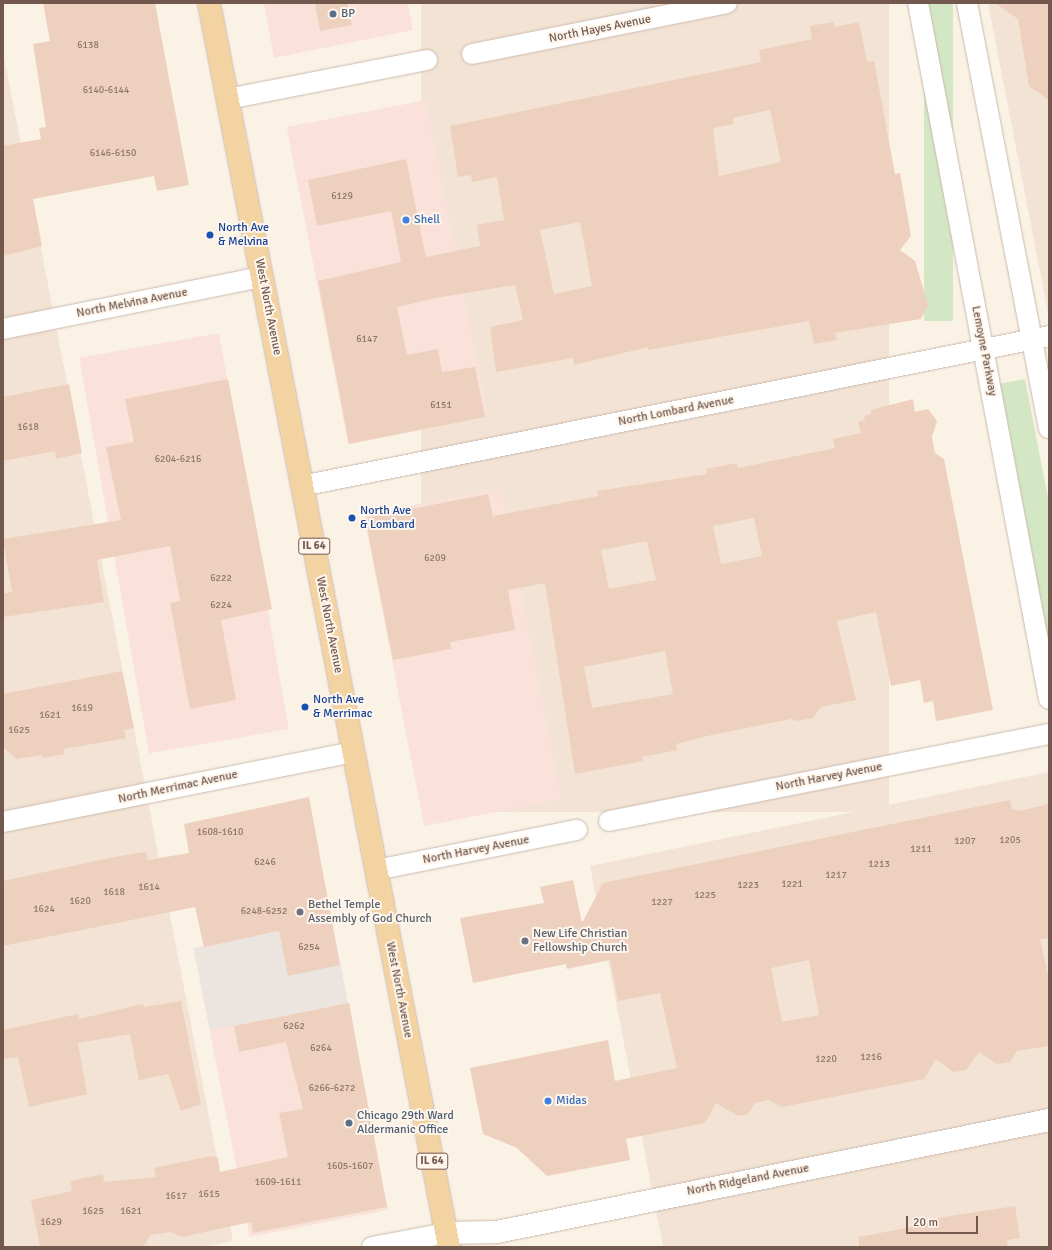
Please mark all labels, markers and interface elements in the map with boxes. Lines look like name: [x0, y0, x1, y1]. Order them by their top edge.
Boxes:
place label: BP: [341, 7, 355, 21]
marker: BP: [328, 9, 338, 19]
street label: North Hayes Avenue: [548, 12, 652, 46]
house number: 6138: [77, 40, 99, 52]
house number: 6140-6144: [83, 85, 129, 97]
house number: 6146-6150: [90, 148, 136, 160]
house number: 6129: [331, 191, 353, 203]
place label: Shell: [414, 213, 440, 227]
marker: Shell: [401, 215, 411, 225]
place label: North Ave & Melvina: [218, 221, 269, 249]
marker: North Ave & Melvina: [205, 230, 215, 240]
street label: West North Avenue: [252, 258, 284, 356]
street label: North Melvina Avenue: [75, 285, 189, 321]
street label: Lemoyne Parkway: [968, 305, 1000, 397]
house number: 6147: [356, 334, 378, 346]
street label: North Lombard Avenue: [617, 393, 735, 429]
house number: 6151: [430, 400, 452, 412]
house number: 1618: [17, 422, 39, 434]
house number: 6204-6216: [155, 454, 201, 466]
place label: North Ave & Lombard: [360, 504, 415, 532]
marker: North Ave & Lombard: [347, 513, 357, 523]
road number: IL 64: [298, 537, 330, 555]
house number: 6209: [424, 553, 446, 565]
house number: 6222: [210, 573, 232, 585]
street label: West North Avenue: [313, 576, 345, 674]
house number: 6224: [210, 600, 232, 612]
place label: North Ave & Merrimac: [313, 693, 372, 721]
marker: North Ave & Merrimac: [300, 702, 310, 712]
house number: 1619: [71, 703, 93, 715]
house number: 1621: [39, 710, 61, 722]
house number: 1625: [8, 725, 30, 737]
street label: North Harvey Avenue: [774, 760, 884, 794]
street label: North Merrimac Avenue: [117, 767, 239, 807]
house number: 1608-1610: [197, 827, 243, 839]
street label: North Harvey Avenue: [421, 833, 531, 867]
house number: 1205: [999, 835, 1021, 847]
house number: 1207: [954, 836, 976, 848]
house number: 1211: [910, 844, 932, 856]
house number: 6246: [254, 857, 276, 869]
house number: 1213: [868, 859, 890, 871]
house number: 1217: [825, 870, 847, 882]
house number: 1221: [781, 879, 803, 891]
house number: 1223: [737, 880, 759, 892]
house number: 1614: [138, 882, 160, 894]
house number: 1618: [103, 887, 125, 899]
house number: 1225: [694, 890, 716, 902]
house number: 1620: [69, 896, 91, 908]
house number: 1227: [651, 897, 673, 909]
place label: Bethel Temple Assembly of God Church: [308, 898, 432, 926]
house number: 1624: [33, 904, 55, 916]
house number: 6248-6252: [241, 906, 287, 918]
marker: Bethel Temple Assembly of God Church: [295, 907, 305, 917]
place label: New Life Christian Fellowship Church: [533, 927, 627, 955]
marker: New Life Christian Fellowship Church: [520, 936, 530, 946]
street label: West North Avenue: [383, 941, 415, 1039]
house number: 6254: [298, 942, 320, 954]
house number: 6262: [283, 1021, 305, 1033]
house number: 6264: [310, 1043, 332, 1055]
house number: 1216: [860, 1052, 882, 1064]
house number: 1220: [815, 1054, 837, 1066]
house number: 6266-6272: [309, 1083, 355, 1095]
place label: Midas: [556, 1094, 587, 1108]
marker: Midas: [543, 1096, 553, 1106]
place label: Chicago 29th Ward Aldermanic Office: [357, 1109, 454, 1137]
marker: Chicago 29th Ward Aldermanic Office: [344, 1118, 354, 1128]
road number: IL 64: [416, 1152, 448, 1170]
house number: 1605-1607: [327, 1161, 373, 1173]
street label: North Ridgeland Avenue: [686, 1161, 810, 1199]
house number: 1609-1611: [255, 1177, 301, 1189]
house number: 1615: [198, 1189, 220, 1201]
house number: 1617: [165, 1191, 187, 1203]
house number: 1625: [82, 1206, 104, 1218]
house number: 1621: [120, 1206, 142, 1218]
scale bar: [908, 1208, 980, 1234]
text: 20 m: [913, 1215, 938, 1230]
house number: 1629: [40, 1217, 62, 1229]

